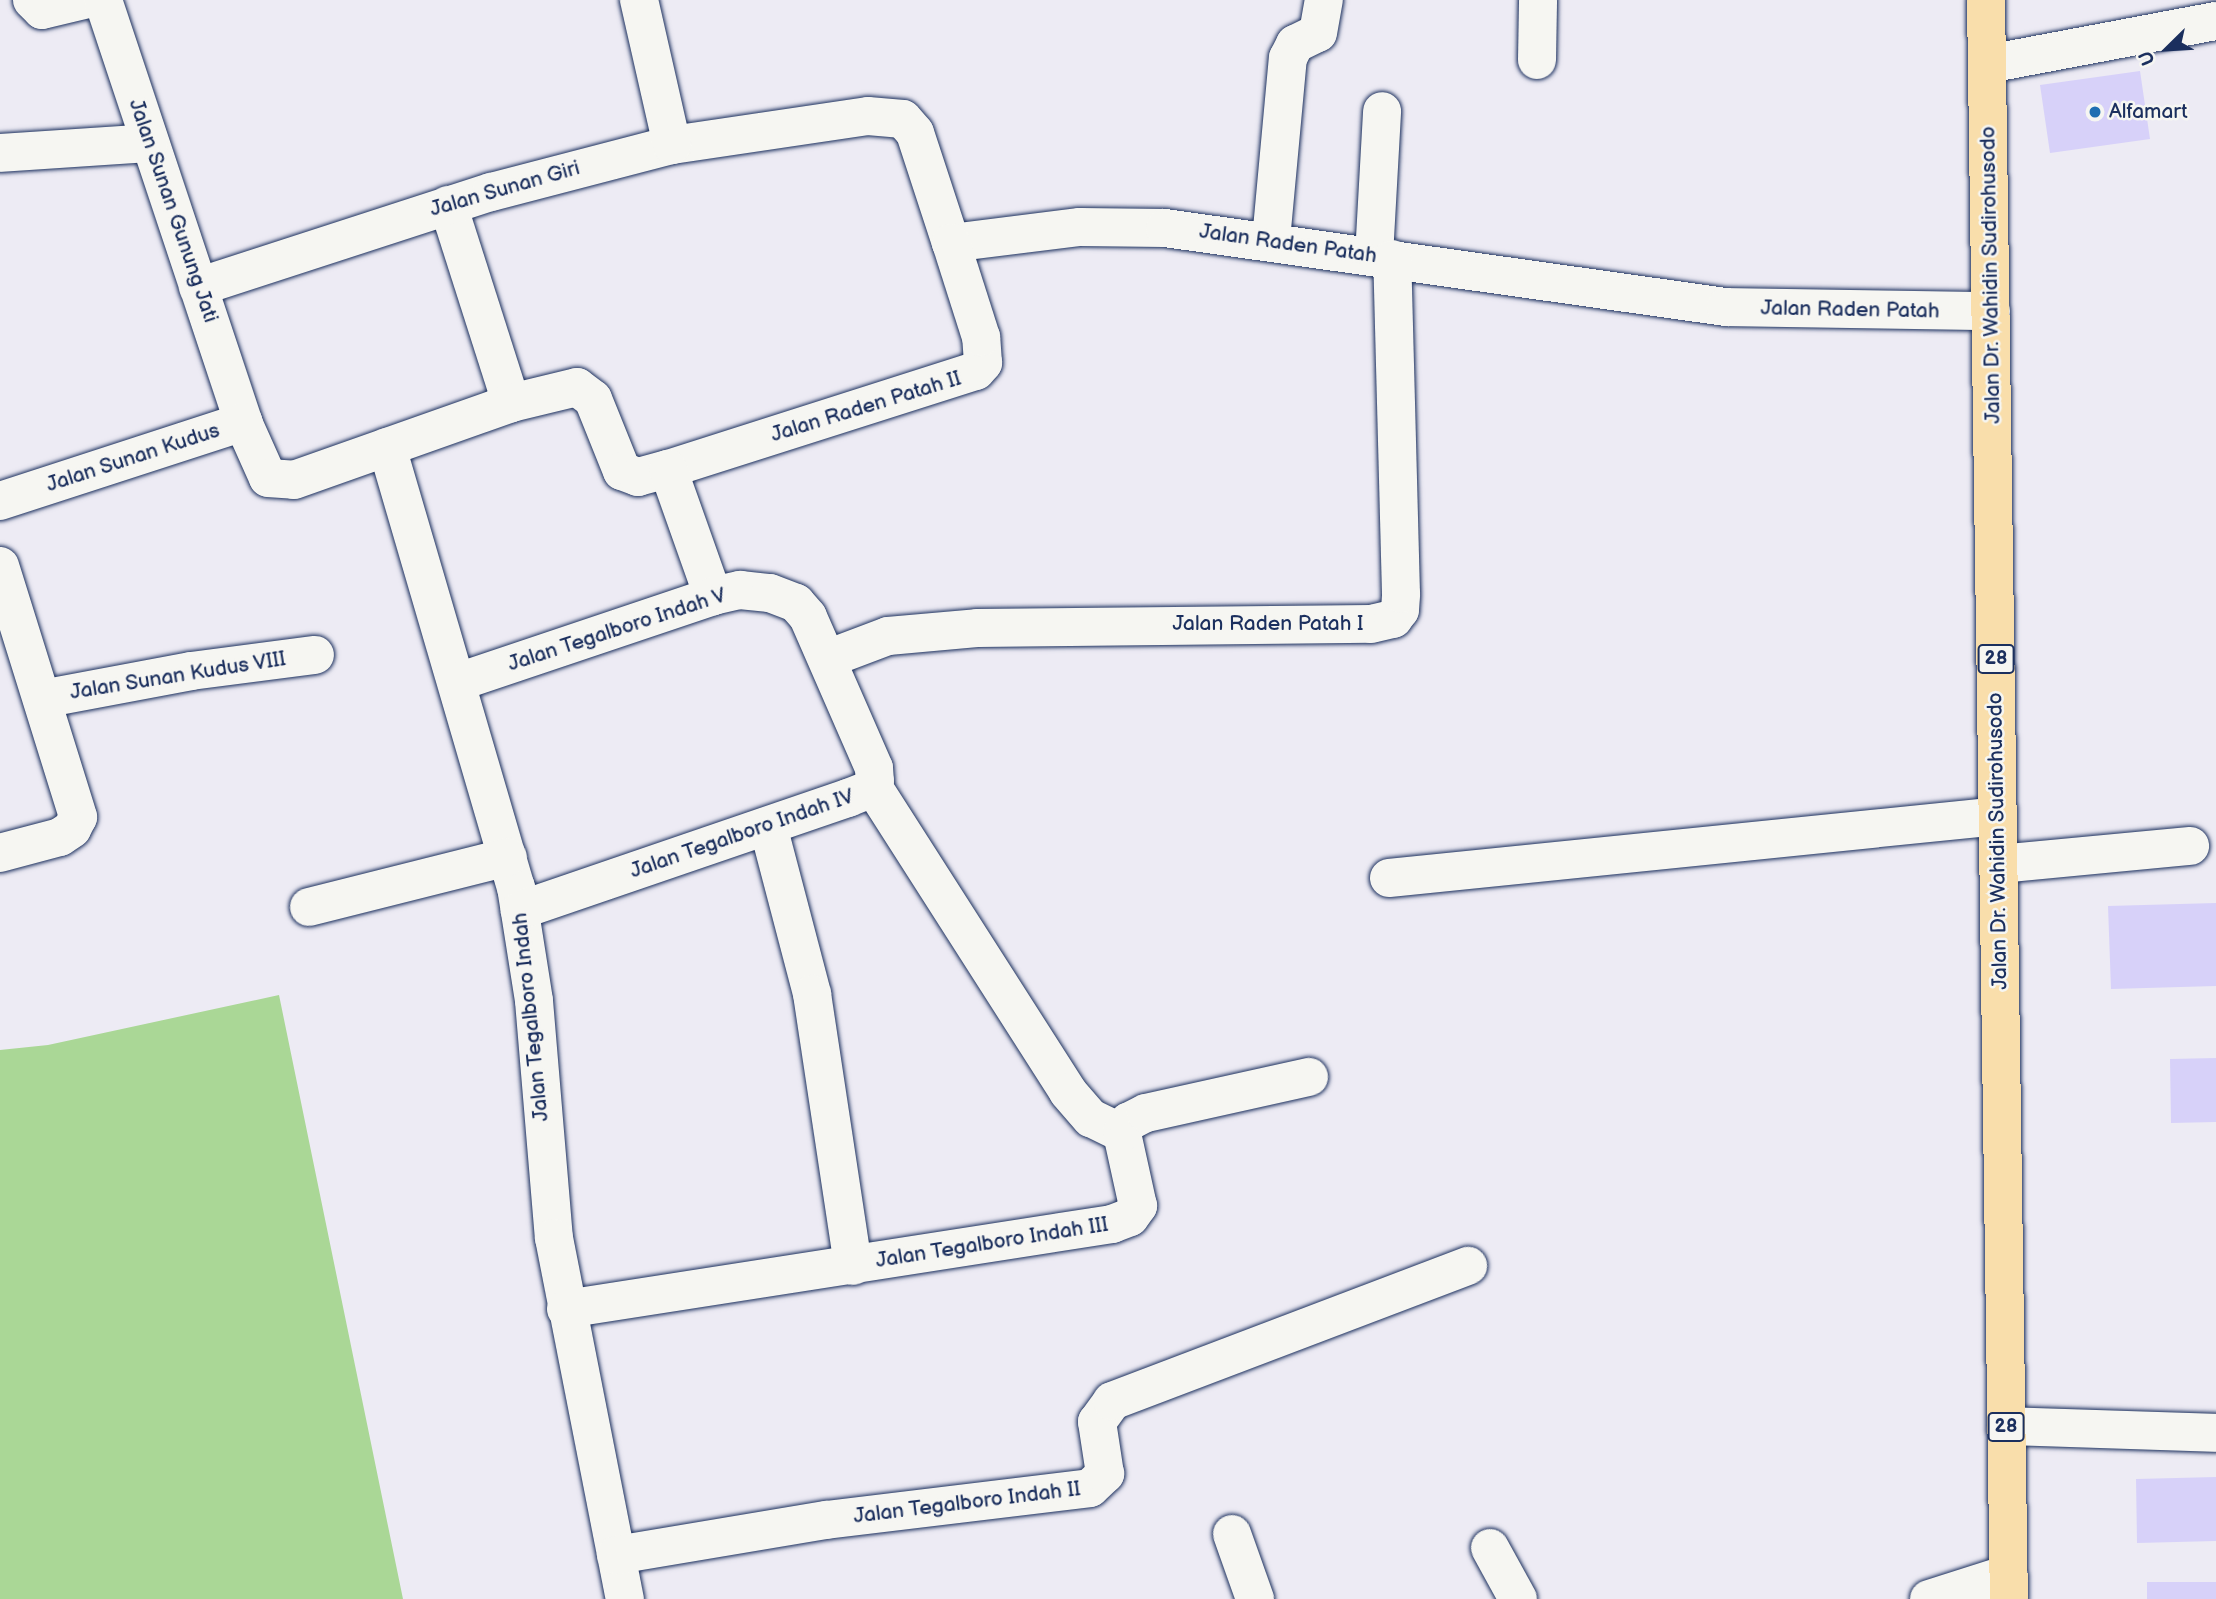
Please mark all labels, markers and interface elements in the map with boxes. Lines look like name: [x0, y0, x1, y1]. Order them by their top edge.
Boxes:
north arrow: [2132, 14, 2202, 84]
text: U: [2134, 47, 2161, 69]
street label: Jalan Sunan Gunung Jati: [123, 95, 223, 327]
place label: Alfamart: [2109, 99, 2188, 125]
marker: Alfamart: [2087, 104, 2103, 120]
street label: Jalan Dr. Wahidin Sudirohusodo: [1976, 126, 2006, 424]
street label: Jalan Sunan Giri: [427, 156, 583, 222]
street label: Jalan Raden Patah: [1198, 219, 1378, 269]
street label: Jalan Raden Patah: [1760, 296, 1940, 324]
street label: Jalan Raden Patah II: [768, 366, 964, 448]
street label: Jalan Sunan Kudus: [43, 418, 223, 498]
street label: Jalan Tegalboro Indah V: [504, 583, 730, 677]
street label: Jalan Raden Patah I: [1173, 611, 1363, 637]
road number: 28: [1977, 644, 2015, 674]
street label: Jalan Sunan Kudus VIII: [68, 646, 288, 706]
street label: Jalan Dr. Wahidin Sudirohusodo: [1983, 692, 2013, 990]
street label: Jalan Tegalboro Indah IV: [627, 784, 857, 884]
street label: Jalan Tegalboro Indah: [507, 911, 555, 1123]
street label: Jalan Tegalboro Indah III: [874, 1212, 1110, 1274]
road number: 28: [1987, 1412, 2025, 1442]
street label: Jalan Tegalboro Indah II: [852, 1477, 1082, 1529]

